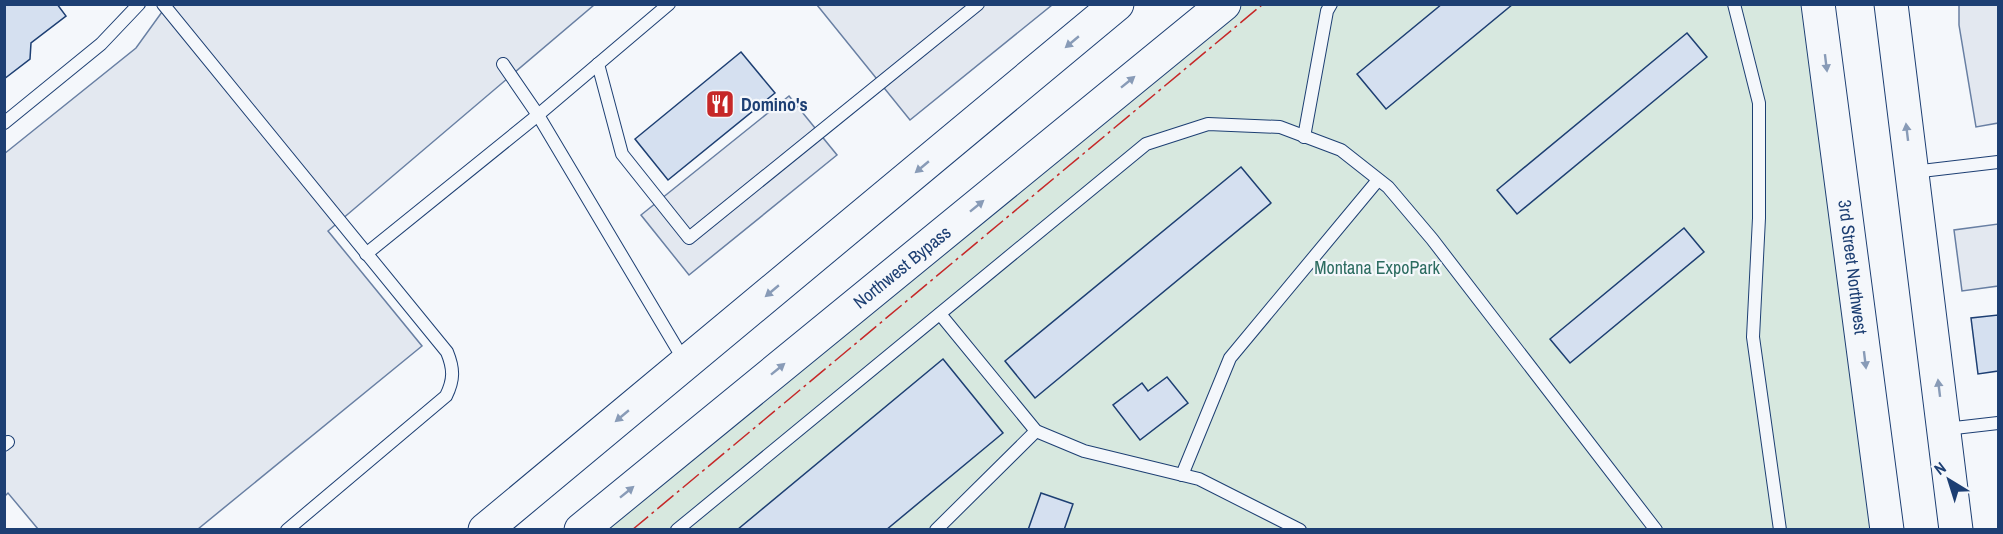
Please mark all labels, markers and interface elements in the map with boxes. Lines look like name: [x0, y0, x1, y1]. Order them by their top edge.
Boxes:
one-way arrow: [1065, 35, 1080, 48]
one-way arrow: [1821, 53, 1831, 72]
one-way arrow: [1120, 76, 1136, 89]
restaurant icon: Domino's: [704, 88, 736, 120]
place label: Domino's: [741, 92, 808, 117]
one-way arrow: [1902, 122, 1912, 141]
one-way arrow: [914, 160, 930, 173]
street label: 3rd Street Northwest: [1832, 198, 1874, 336]
one-way arrow: [970, 200, 985, 212]
street label: Northwest Bypass: [848, 220, 956, 314]
park label: Montana ExpoPark: [1314, 255, 1440, 280]
one-way arrow: [765, 284, 780, 297]
one-way arrow: [1860, 351, 1870, 370]
one-way arrow: [770, 363, 785, 376]
one-way arrow: [1935, 378, 1944, 397]
one-way arrow: [614, 409, 630, 422]
north arrow: [1919, 450, 1979, 510]
text: N: [1929, 457, 1950, 480]
one-way arrow: [619, 487, 634, 499]

